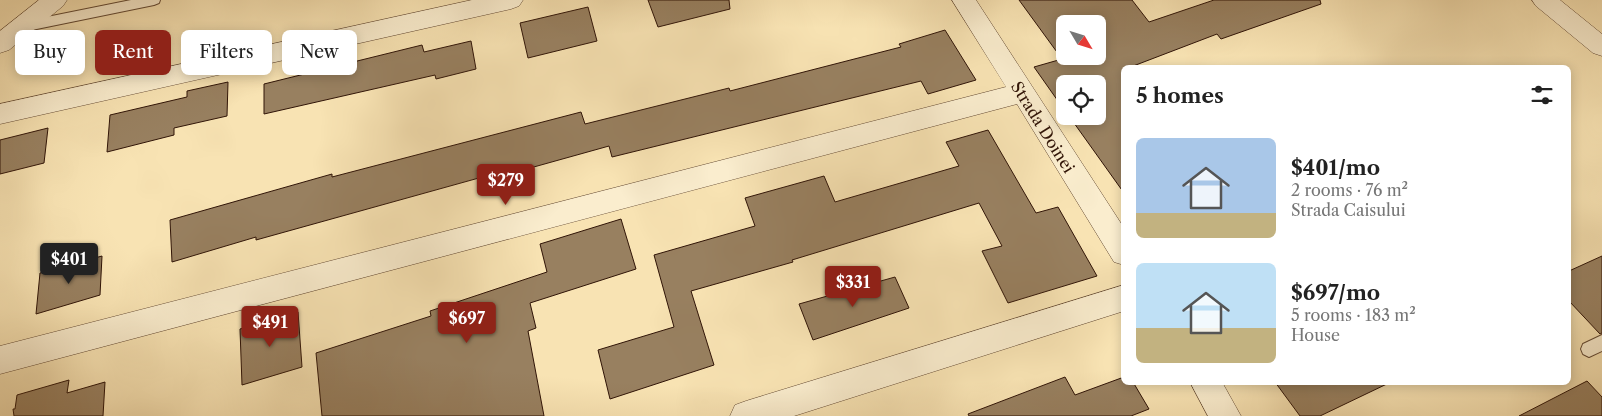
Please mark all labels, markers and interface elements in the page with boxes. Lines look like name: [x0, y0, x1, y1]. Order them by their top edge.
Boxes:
north arrow: [1056, 15, 1106, 65]
map controls: [1056, 15, 1106, 125]
chip: Buy: [15, 30, 85, 75]
chip: Rent: [95, 30, 171, 75]
chip: Filters: [181, 30, 272, 75]
chip: New: [282, 30, 357, 75]
button: locate: [1056, 75, 1106, 125]
street label: Strada Doinei: [1007, 78, 1079, 177]
icon: filters: [1528, 81, 1556, 109]
text: 5 homes: [1136, 83, 1224, 108]
text: $401/mo: [1291, 155, 1380, 180]
icon: home: [1176, 158, 1236, 218]
pin: $279: [476, 164, 536, 206]
text: $279: [488, 170, 524, 190]
text: 2 rooms · 76 m²: [1291, 180, 1408, 200]
text: Strada Caisului: [1291, 200, 1406, 220]
pin: $401: [39, 242, 99, 285]
text: $401: [51, 249, 87, 269]
pin: $331: [823, 266, 883, 308]
text: $331: [836, 272, 870, 292]
text: $697/mo: [1291, 280, 1380, 305]
icon: home: [1176, 283, 1236, 343]
pin: $697: [437, 302, 497, 344]
text: 5 rooms · 183 m²: [1291, 305, 1416, 325]
pin: $491: [240, 306, 300, 348]
text: $697: [449, 308, 485, 328]
text: $491: [252, 312, 288, 332]
text: House: [1291, 325, 1340, 345]

